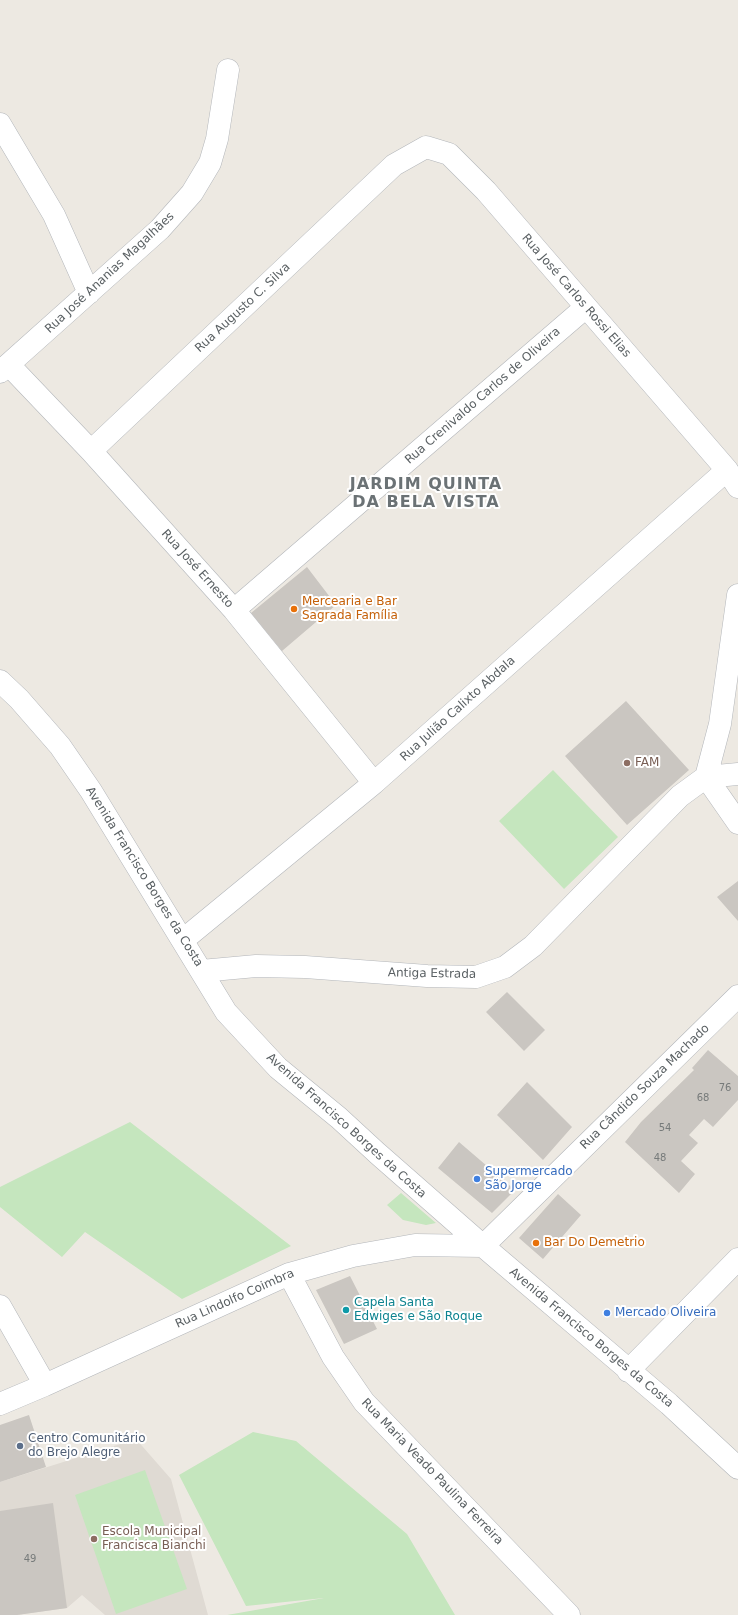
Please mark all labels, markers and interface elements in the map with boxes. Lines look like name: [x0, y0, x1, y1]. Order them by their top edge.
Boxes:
street label: Rua José Ananias Magalhães: [43, 209, 177, 337]
street label: Rua José Carlos Rossi Elias: [518, 231, 634, 361]
street label: Rua Augusto C. Silva: [193, 260, 293, 356]
street label: Rua Crenivaldo Carlos de Oliveira: [402, 325, 564, 467]
district label: JARDIM QUINTA DA BELA VISTA: [350, 475, 502, 513]
street label: Rua José Ernesto: [158, 527, 236, 611]
place label: Mercearia e Bar Sagrada Família: [302, 595, 398, 623]
marker: Mercearia e Bar Sagrada Família: [289, 604, 299, 614]
street label: Rua Julião Calixto Abdala: [398, 654, 518, 764]
place label: FAM: [635, 756, 659, 770]
marker: FAM: [622, 758, 632, 768]
street label: Avenida Francisco Borges da Costa: [82, 784, 206, 970]
street label: Antiga Estrada: [388, 966, 476, 982]
street label: Rua Cândido Souza Machado: [577, 1021, 713, 1153]
street label: Avenida Francisco Borges da Costa: [263, 1050, 429, 1202]
house number: 76: [719, 1082, 731, 1094]
house number: 68: [697, 1092, 709, 1104]
house number: 54: [659, 1122, 671, 1134]
house number: 48: [654, 1152, 666, 1164]
place label: Supermercado São Jorge: [485, 1165, 573, 1193]
marker: Supermercado São Jorge: [472, 1174, 482, 1184]
place label: Bar Do Demetrio: [544, 1236, 645, 1250]
marker: Bar Do Demetrio: [531, 1238, 541, 1248]
street label: Avenida Francisco Borges da Costa: [506, 1265, 676, 1411]
street label: Rua Lindolfo Coimbra: [173, 1266, 297, 1332]
place label: Capela Santa Edwiges e São Roque: [354, 1296, 482, 1324]
marker: Capela Santa Edwiges e São Roque: [341, 1305, 351, 1315]
place label: Mercado Oliveira: [615, 1306, 716, 1320]
marker: Mercado Oliveira: [602, 1308, 612, 1318]
street label: Rua Maria Veado Paulina Ferreira: [358, 1396, 506, 1548]
place label: Centro Comunitário do Brejo Alegre: [28, 1432, 146, 1460]
marker: Centro Comunitário do Brejo Alegre: [15, 1441, 25, 1451]
place label: Escola Municipal Francisca Bianchi: [102, 1525, 206, 1553]
marker: Escola Municipal Francisca Bianchi: [89, 1534, 99, 1544]
house number: 49: [24, 1553, 36, 1565]

